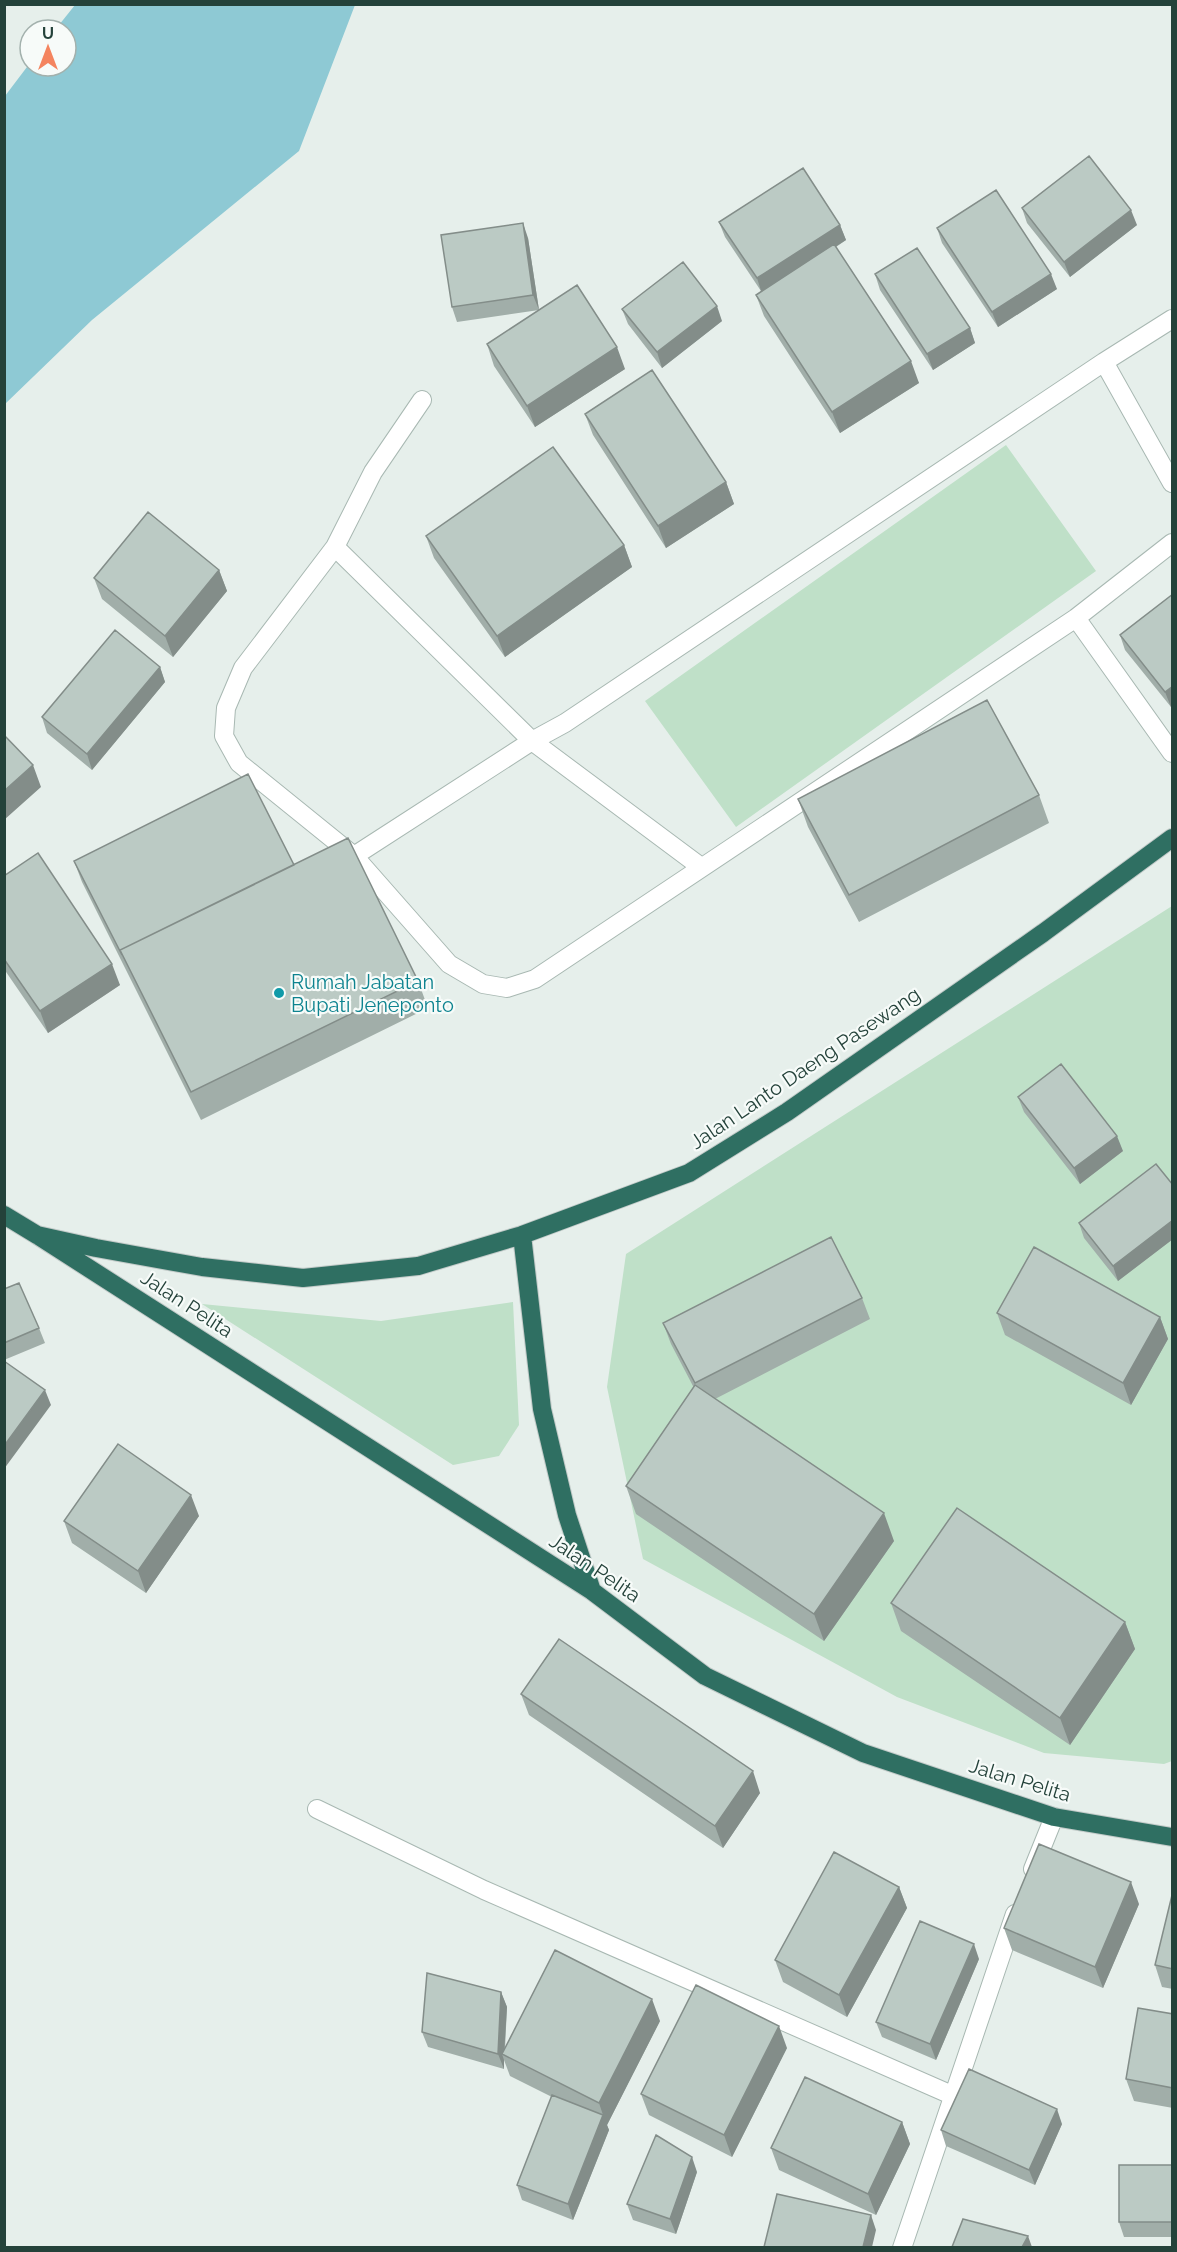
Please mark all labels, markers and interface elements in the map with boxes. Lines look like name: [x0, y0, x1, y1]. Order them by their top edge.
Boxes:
north arrow: [18, 18, 78, 78]
text: U: [42, 24, 54, 43]
place label: Rumah Jabatan Bupati Jeneponto: [291, 970, 454, 1017]
street label: Jalan Lanto Daeng Pasewang: [685, 982, 925, 1154]
marker: Rumah Jabatan Bupati Jeneponto: [272, 986, 286, 1000]
street label: Jalan Pelita: [136, 1265, 238, 1343]
street label: Jalan Pelita: [545, 1529, 645, 1607]
street label: Jalan Pelita: [966, 1753, 1074, 1807]

